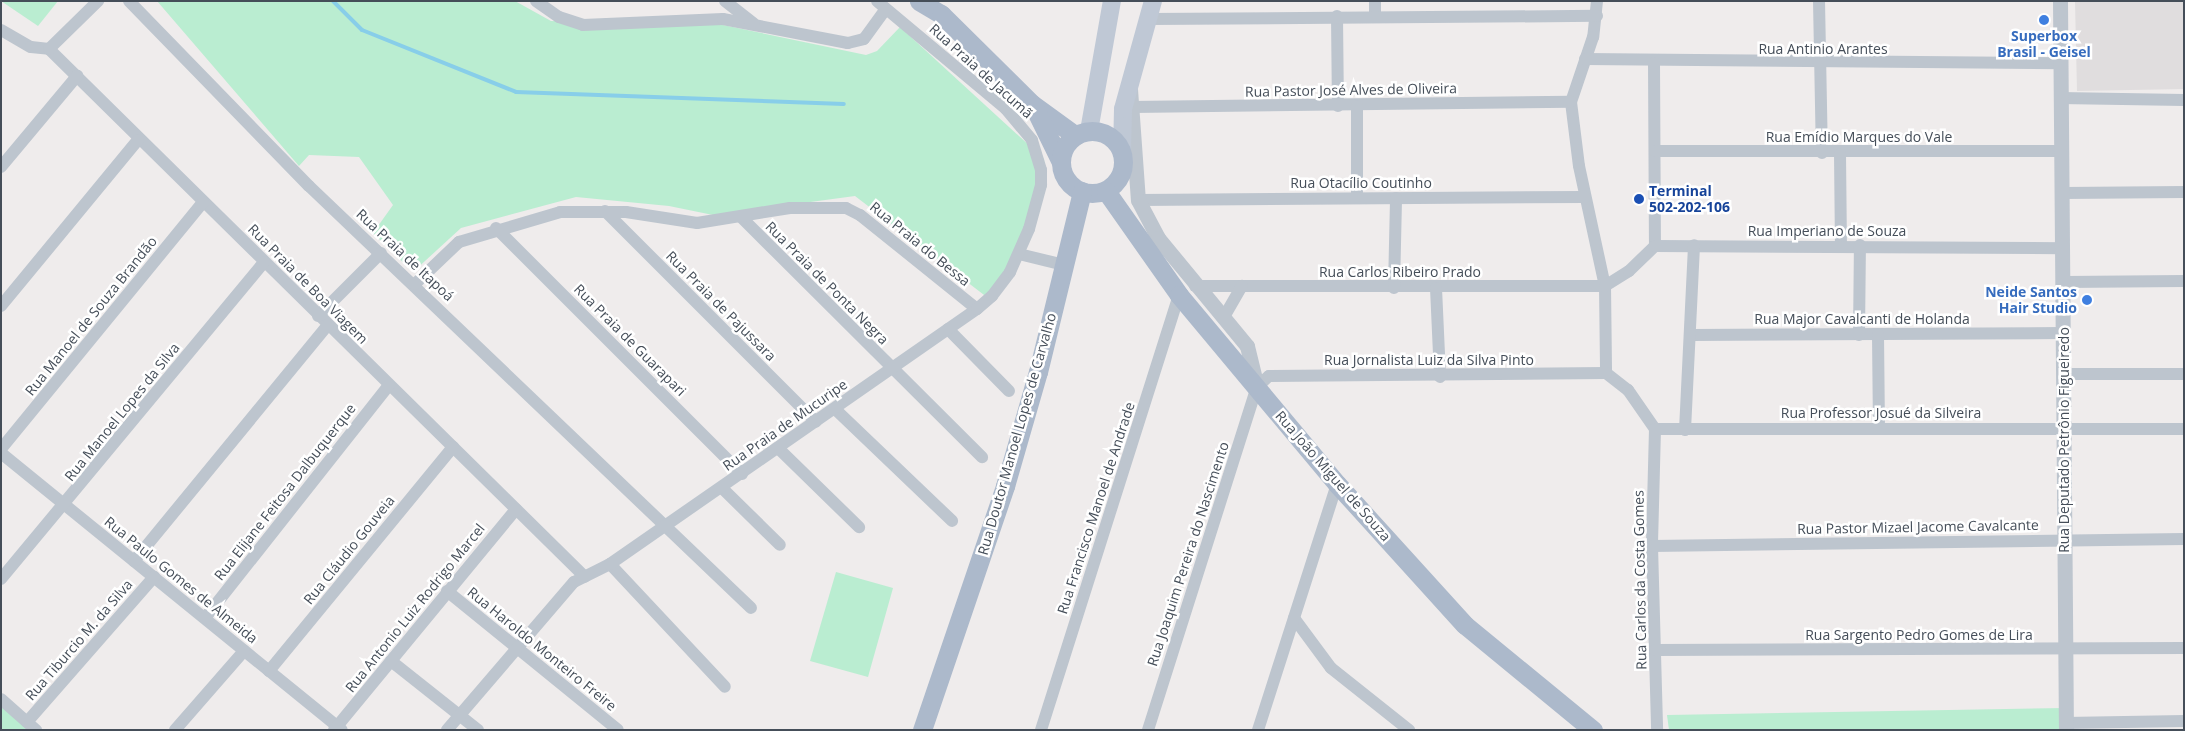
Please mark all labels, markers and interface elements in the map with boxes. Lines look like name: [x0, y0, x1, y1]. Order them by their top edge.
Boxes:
marker: Superbox Brasil - Geisel: [2038, 14, 2050, 26]
street label: Rua Praia de Jacumã: [926, 20, 1036, 122]
place label: Superbox Brasil - Geisel: [1997, 28, 2091, 60]
street label: Rua Antinio Arantes: [1758, 41, 1888, 57]
street label: Rua Pastor José Alves de Oliveira: [1245, 80, 1457, 100]
street label: Rua Emídio Marques do Vale: [1766, 129, 1952, 145]
street label: Rua Otacílio Coutinho: [1290, 175, 1432, 191]
place label: Terminal 502-202-106: [1649, 183, 1730, 216]
marker: Terminal 502-202-106: [1633, 193, 1645, 205]
street label: Rua Praia do Bessa: [866, 198, 974, 290]
street label: Rua Praia de Itapoá: [353, 206, 457, 304]
street label: Rua Praia de Ponta Negra: [762, 218, 892, 348]
street label: Rua Praia de Boa Viagem: [245, 221, 371, 347]
street label: Rua Imperiano de Souza: [1748, 223, 1906, 239]
street label: Rua Manoel de Souza Brandão: [22, 233, 160, 399]
street label: Rua Praia de Pajussara: [663, 248, 779, 364]
street label: Rua Carlos Ribeiro Prado: [1319, 264, 1481, 280]
street label: Rua Praia de Guarapari: [571, 281, 689, 399]
place label: Neide Santos Hair Studio: [1985, 284, 2077, 316]
marker: Neide Santos Hair Studio: [2081, 294, 2093, 306]
street label: Rua Doutor Manoel Lopes de Carvalho: [974, 311, 1060, 557]
street label: Rua Major Cavalcanti de Holanda: [1754, 311, 1970, 327]
street label: Rua Deputado Petrônio Figueiredo: [2056, 327, 2072, 553]
street label: Rua Manoel Lopes da Silva: [61, 339, 183, 485]
street label: Rua Jornalista Luiz da Silva Pinto: [1324, 352, 1534, 368]
street label: Rua Praia de Mucuripe: [720, 376, 850, 474]
street label: Rua Elijane Feitosa Dalbuquerque: [211, 400, 359, 584]
street label: Rua Francisco Manoel de Andrade: [1054, 400, 1138, 616]
street label: Rua Professor Josué da Silveira: [1781, 405, 1981, 421]
street label: Rua João Miguel de Souza: [1272, 407, 1394, 545]
street label: Rua Joaquim Pereira do Nascimento: [1144, 440, 1232, 668]
street label: Rua Carlos da Costa Gomes: [1630, 490, 1650, 670]
street label: Rua Cláudio Gouveia: [300, 492, 398, 608]
street label: Rua Paulo Gomes de Almeida: [101, 513, 261, 647]
street label: Rua Pastor Mizael Jacome Cavalcante: [1797, 516, 2039, 538]
street label: Rua Antonio Luiz Rodrigo Marcel: [342, 520, 488, 696]
street label: Rua Tiburcio M. da Silva: [22, 576, 136, 704]
street label: Rua Haroldo Monteiro Freire: [464, 584, 620, 714]
street label: Rua Sargento Pedro Gomes de Lira: [1805, 627, 2033, 643]

